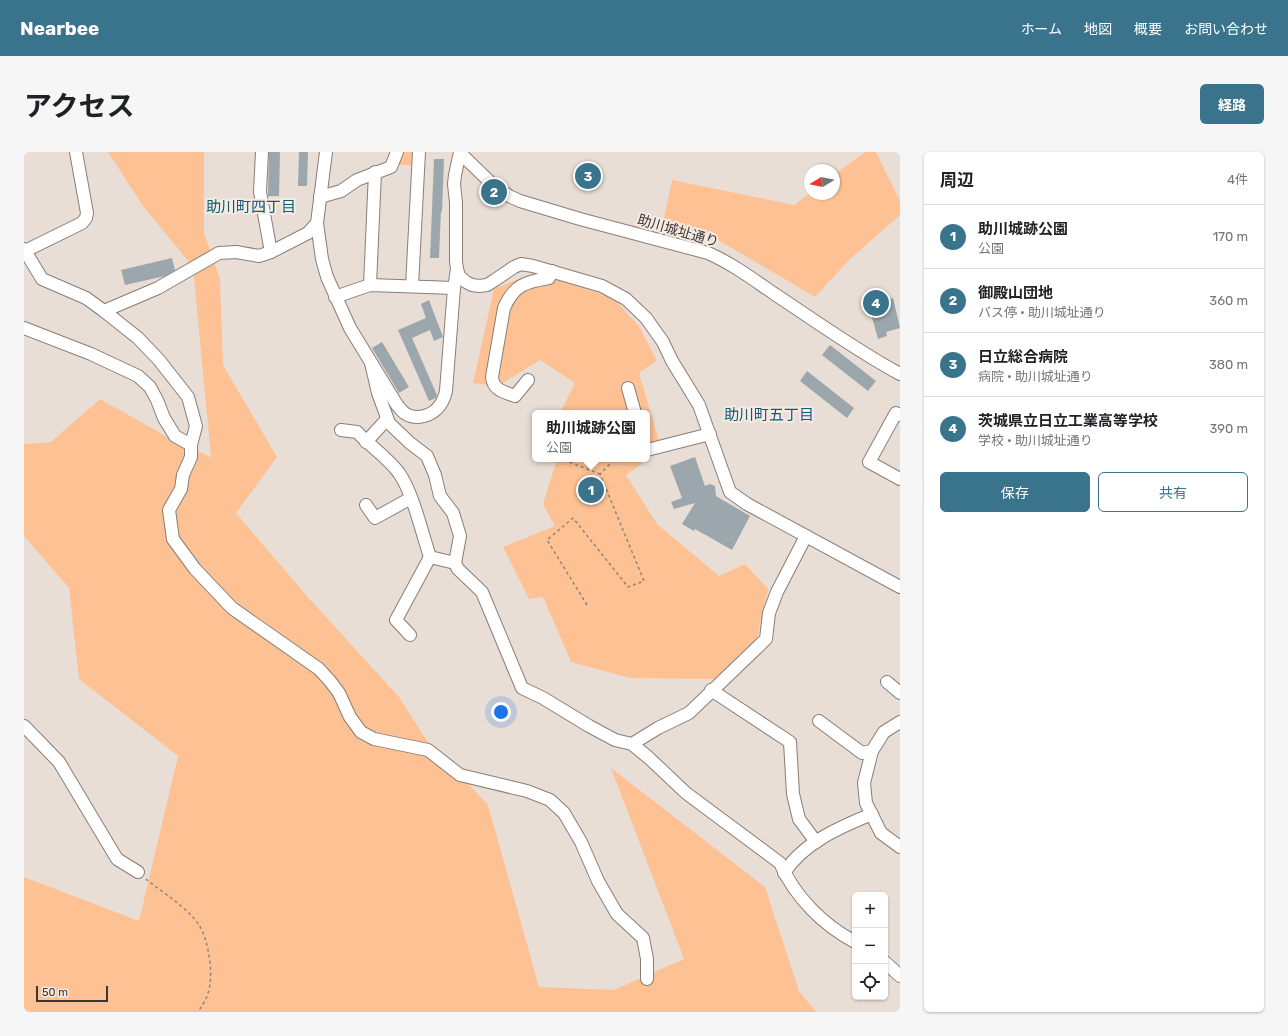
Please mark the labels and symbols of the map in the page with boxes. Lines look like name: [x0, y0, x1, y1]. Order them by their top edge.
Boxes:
pin: 3: [575, 161, 601, 191]
north arrow: [804, 164, 840, 200]
pin: 2: [481, 177, 507, 207]
district label: 助川町四丁目: [206, 198, 296, 216]
street label: 助川城址通り: [635, 211, 721, 251]
pin: 4: [863, 288, 889, 318]
district label: 助川町五丁目: [724, 406, 814, 424]
pin: 1: [578, 475, 604, 505]
your location: [491, 702, 511, 722]
scale bar: [36, 984, 108, 1003]

